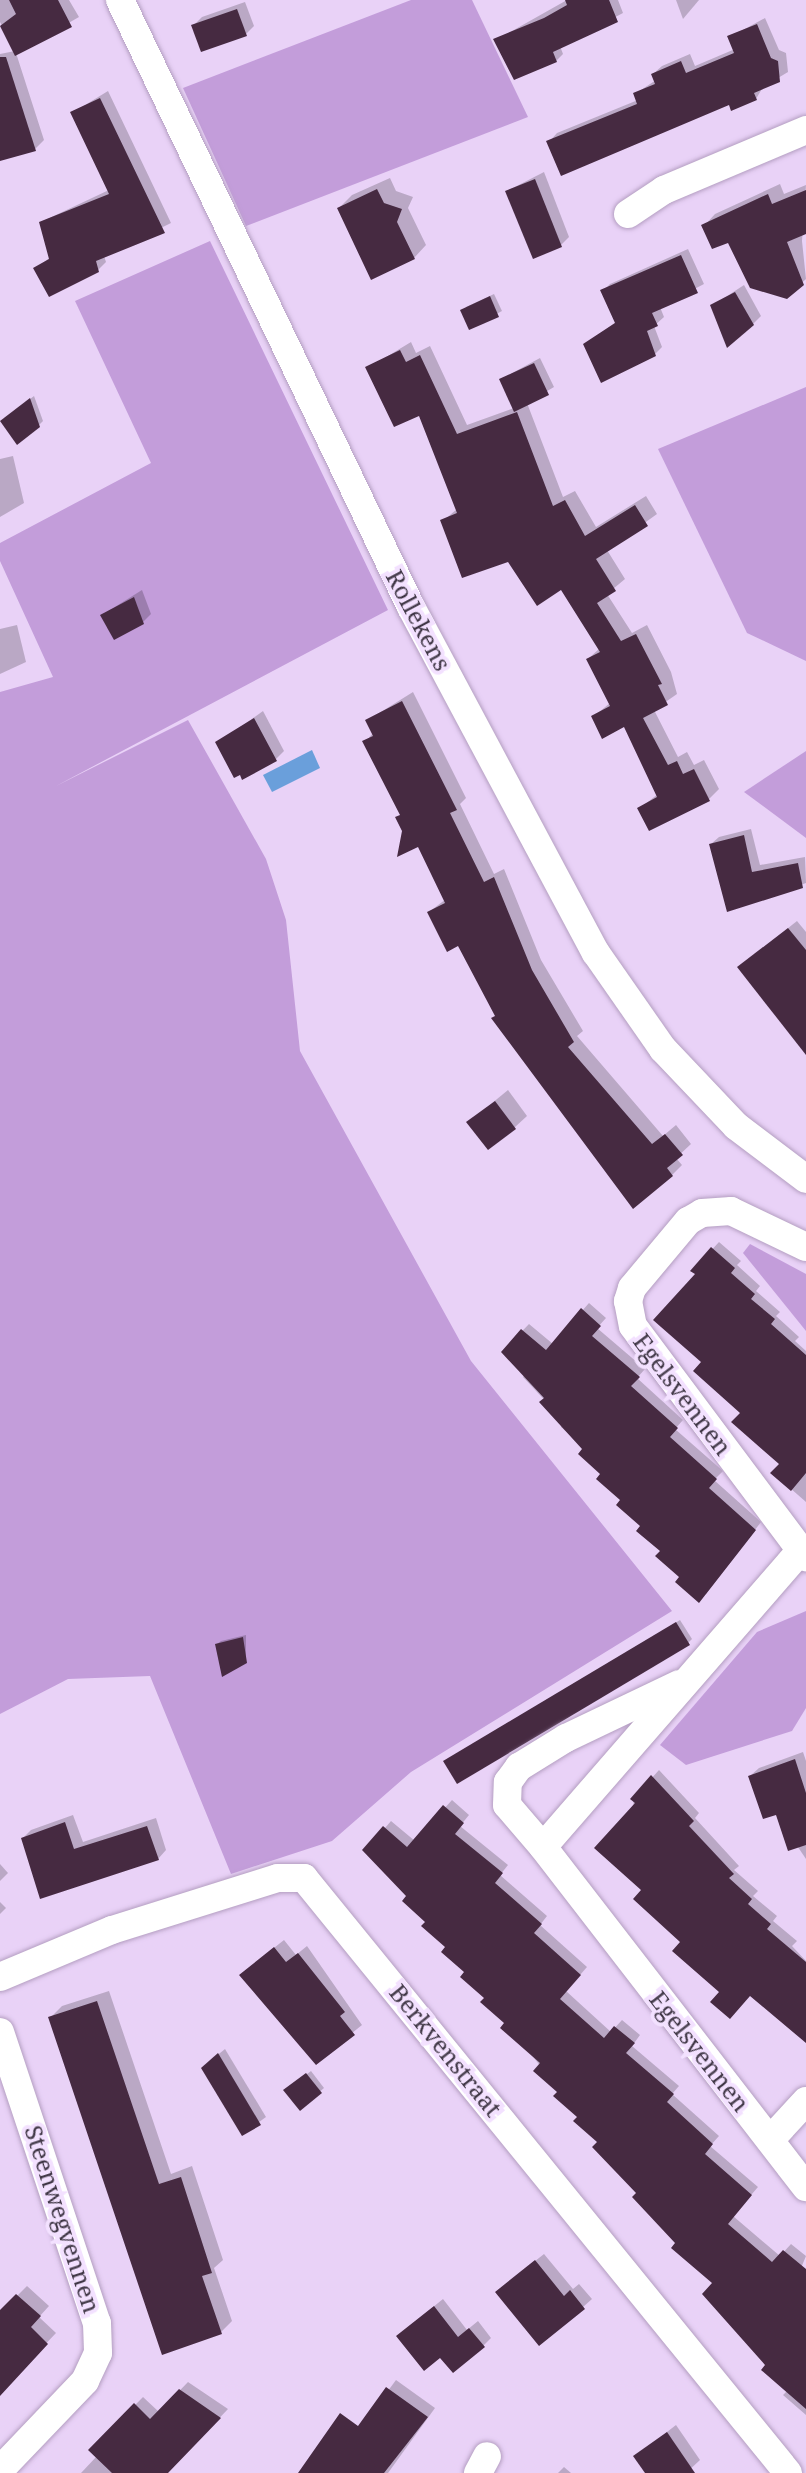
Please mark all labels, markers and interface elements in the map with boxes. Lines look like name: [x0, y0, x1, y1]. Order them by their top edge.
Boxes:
street label: Rollekens: [380, 565, 458, 675]
street label: Egelsvennen: [628, 1327, 738, 1461]
street label: Berkvenstraat: [384, 1978, 508, 2122]
street label: Egelsvennen: [644, 1985, 756, 2117]
street label: Steenwegvennen: [19, 2122, 107, 2316]

